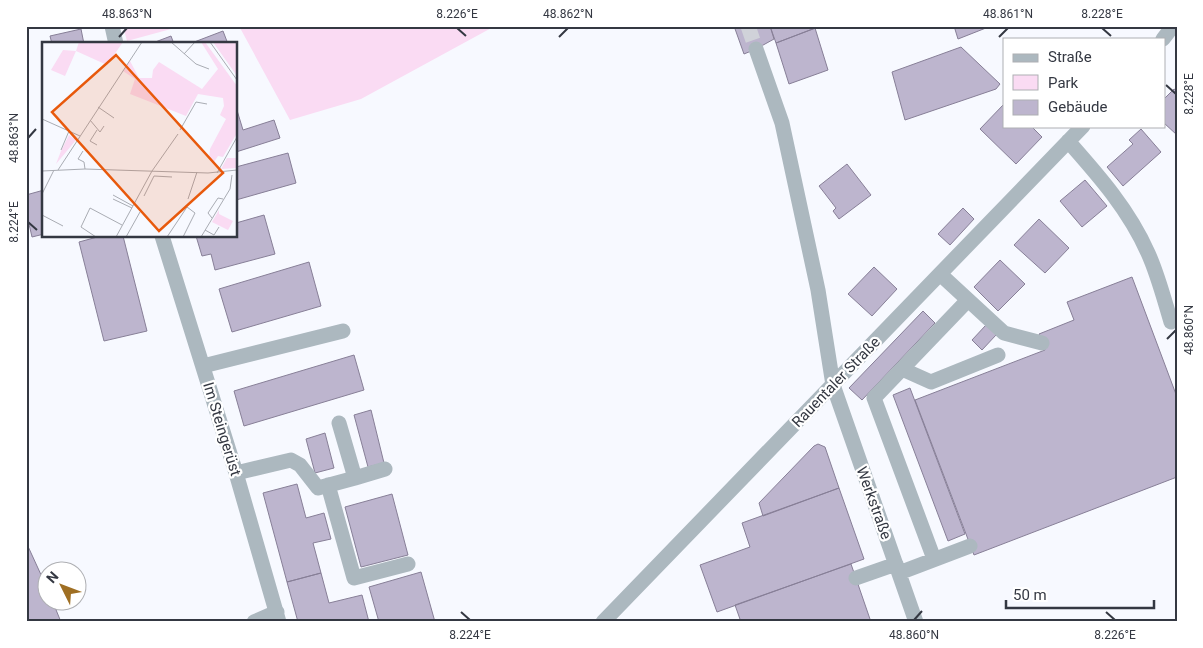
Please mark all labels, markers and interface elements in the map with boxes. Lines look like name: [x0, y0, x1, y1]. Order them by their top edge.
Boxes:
text: 48.863°N: [102, 7, 152, 21]
text: 8.226°E: [436, 7, 478, 21]
text: 48.862°N: [543, 7, 593, 21]
text: 48.861°N: [983, 7, 1033, 21]
text: 8.228°E: [1081, 7, 1123, 21]
legend: [1003, 38, 1166, 128]
inset map: [42, 42, 238, 238]
text: Straße: [1048, 48, 1092, 66]
text: 8.228°E: [1182, 73, 1196, 115]
text: Park: [1048, 74, 1079, 92]
text: Gebäude: [1048, 98, 1107, 116]
text: 48.863°N: [7, 113, 21, 163]
text: 8.224°E: [7, 201, 21, 243]
text: 48.860°N: [1182, 305, 1196, 355]
street label: Rauentaler Straße: [788, 333, 884, 431]
street label: Im Steingerüst: [199, 380, 245, 478]
street label: Werkstraße: [853, 464, 896, 542]
north arrow: [38, 560, 88, 610]
text: N: [43, 568, 62, 586]
scale bar: [1006, 578, 1153, 610]
text: 50 m: [1013, 586, 1047, 604]
text: 8.224°E: [449, 628, 491, 642]
text: 48.860°N: [889, 628, 939, 642]
text: 8.226°E: [1094, 628, 1136, 642]

